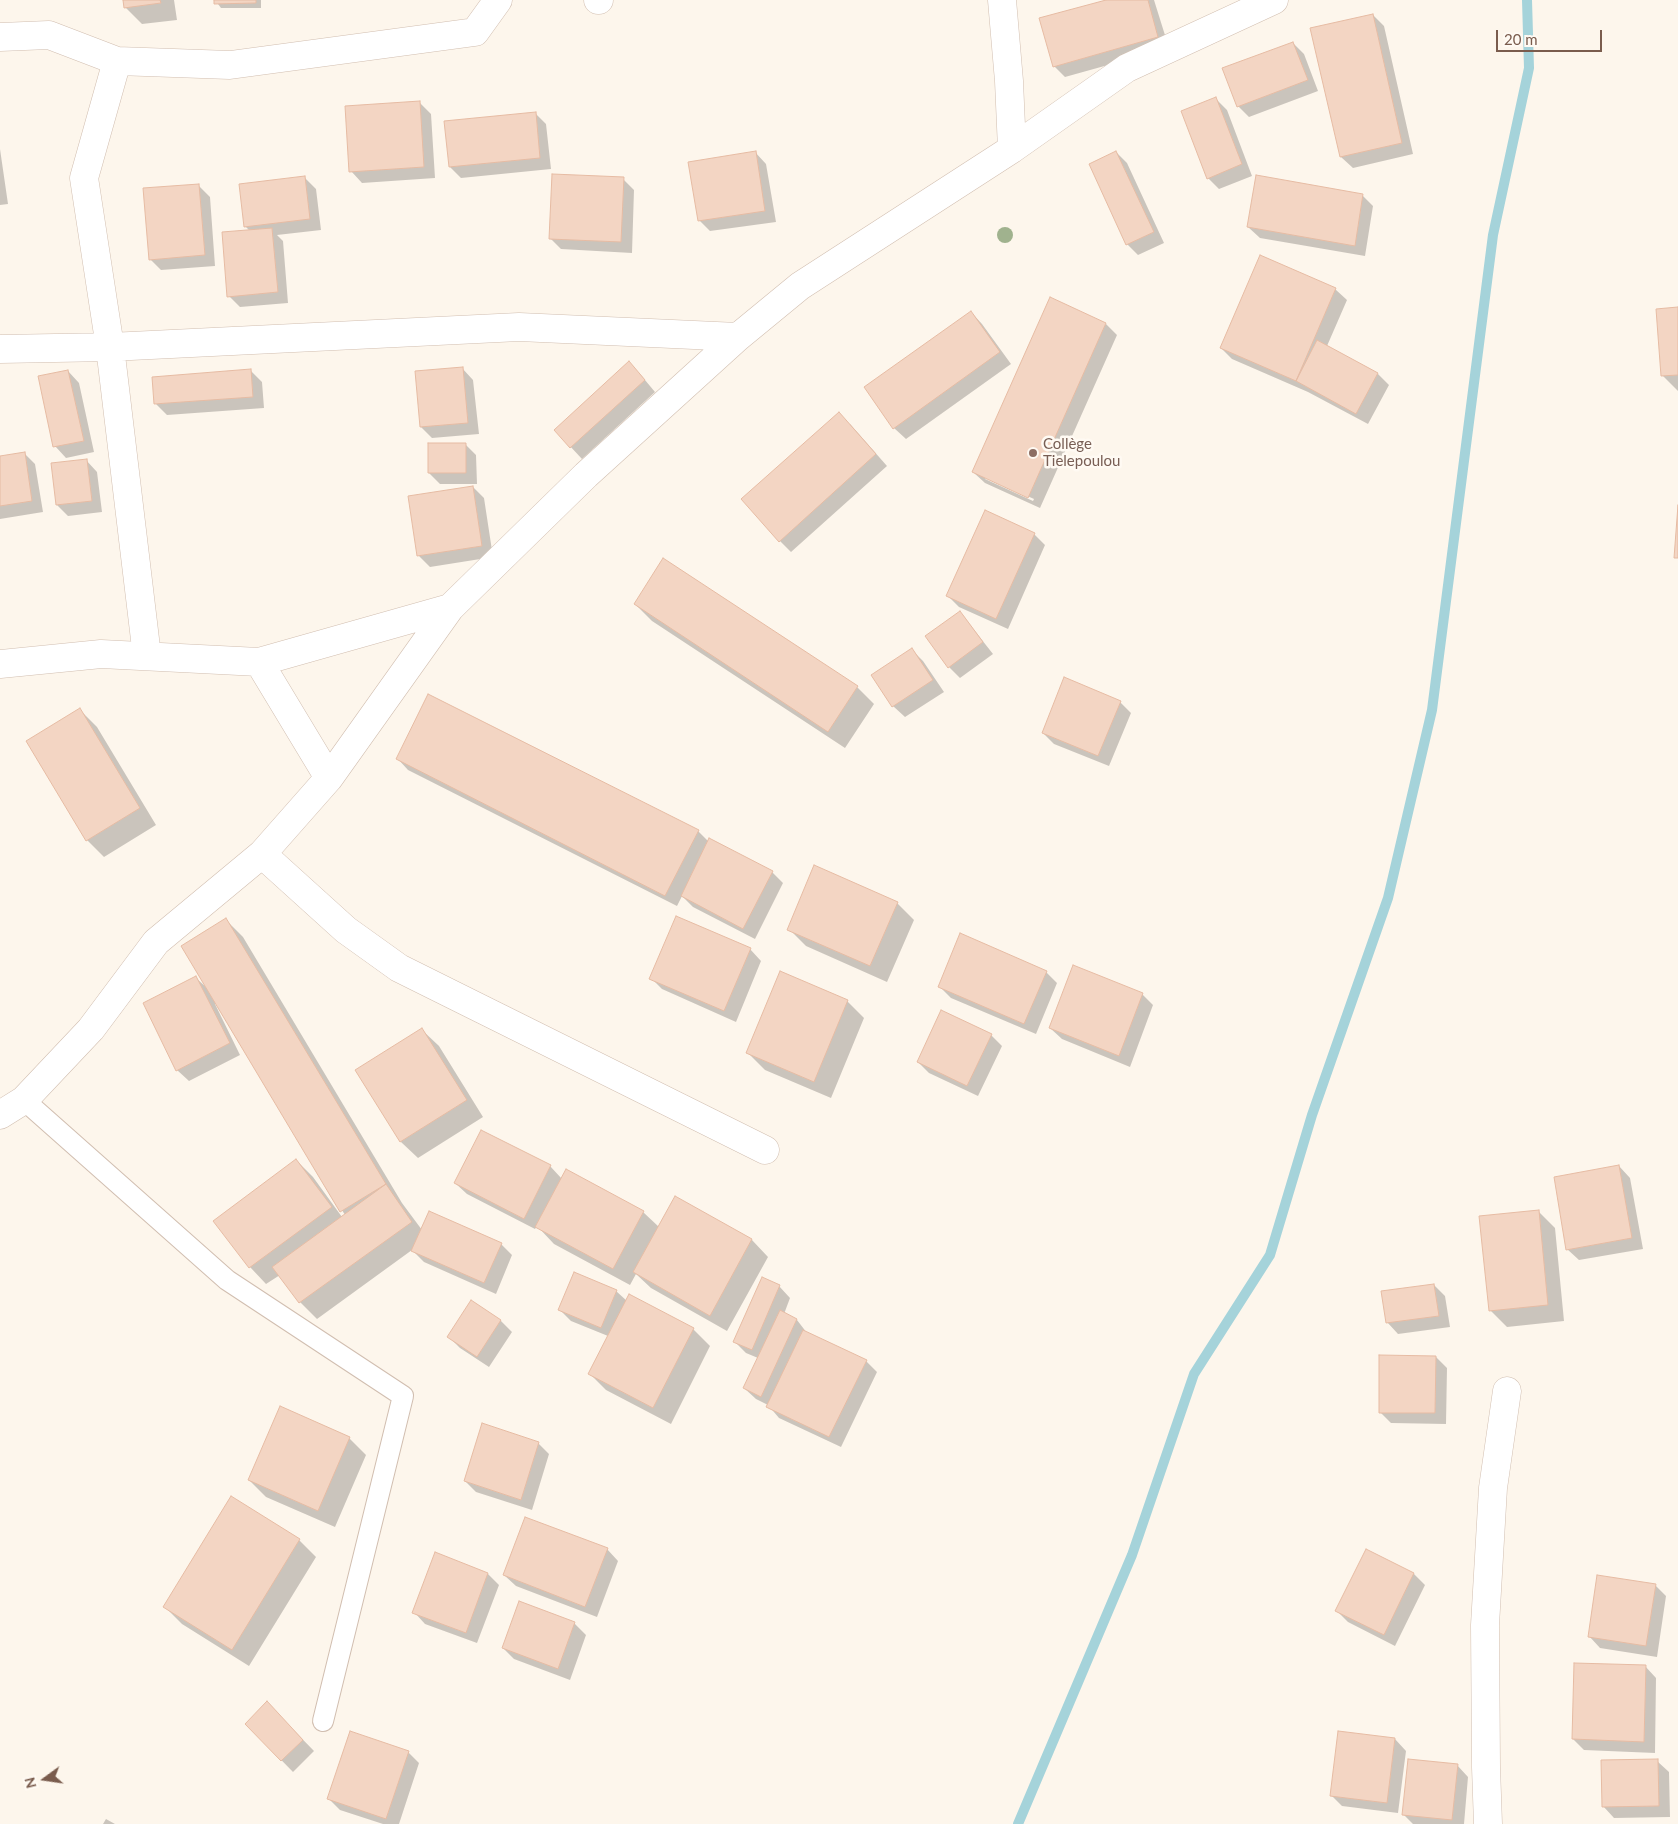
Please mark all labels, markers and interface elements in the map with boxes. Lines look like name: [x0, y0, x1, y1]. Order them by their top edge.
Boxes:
scale bar: [1498, 20, 1604, 52]
text: 20 m: [1504, 30, 1538, 48]
place label: Collège Tielepoulou: [1043, 435, 1120, 470]
marker: Collège Tielepoulou: [1027, 447, 1039, 459]
north arrow: [20, 1754, 70, 1804]
text: N: [20, 1775, 40, 1790]

